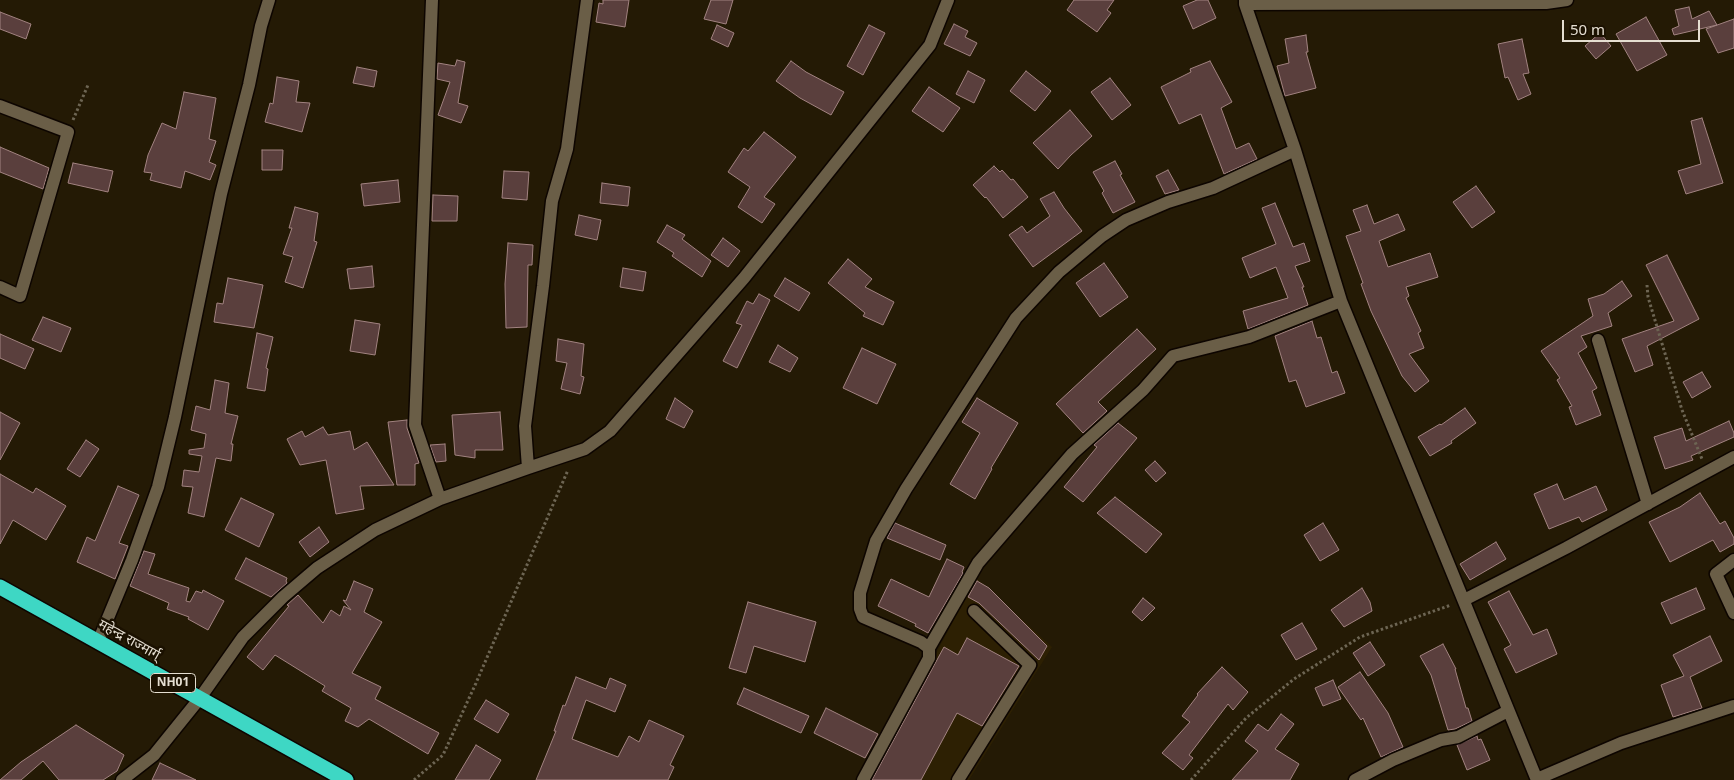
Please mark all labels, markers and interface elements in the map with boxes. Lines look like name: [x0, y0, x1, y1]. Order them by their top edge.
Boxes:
scale bar: [1564, 10, 1702, 42]
text: 50 m: [1570, 19, 1605, 39]
street label: महेन्द्र राज्मार्ग्: [95, 616, 163, 664]
road number: NH01: [150, 674, 196, 692]

